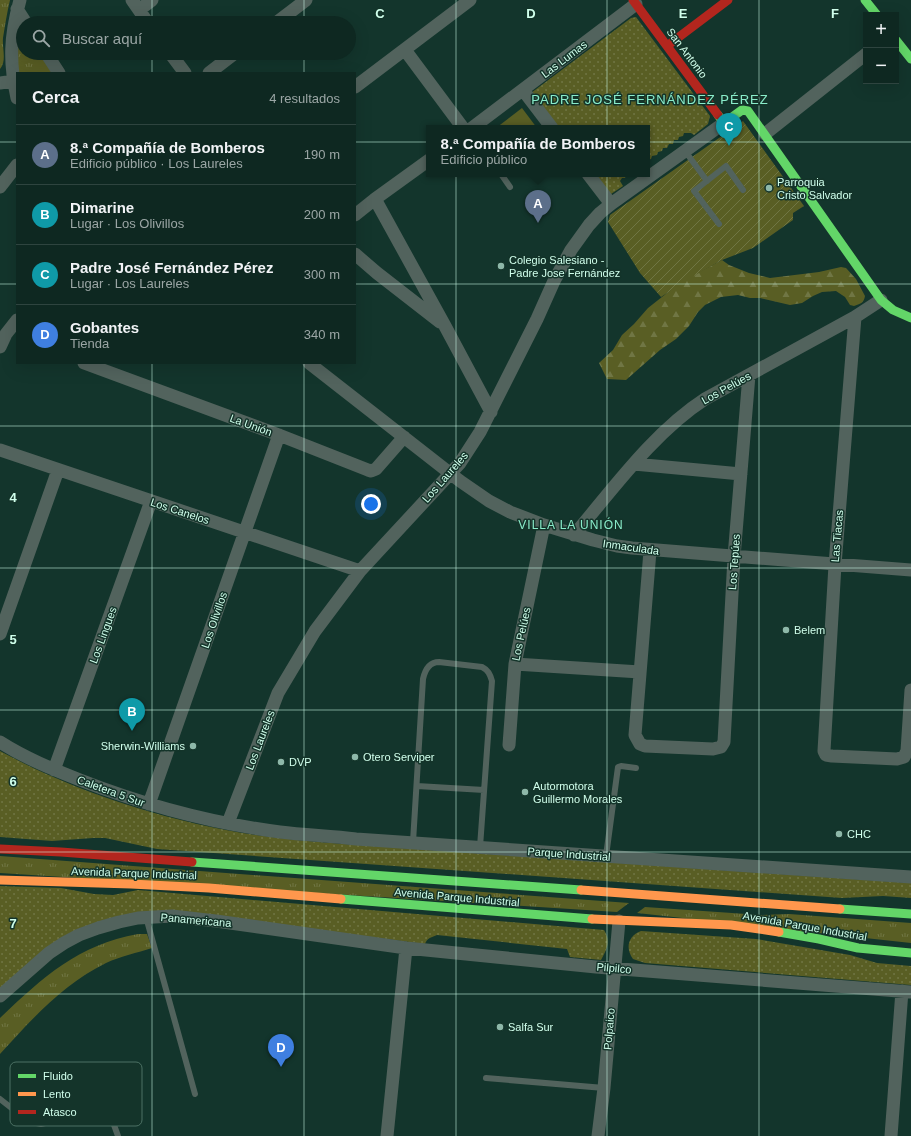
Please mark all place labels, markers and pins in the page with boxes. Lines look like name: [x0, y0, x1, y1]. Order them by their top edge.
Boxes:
pin: C: [716, 113, 742, 146]
place label: Parroquia Cristo Salvador: [777, 176, 853, 201]
marker: Parroquia Cristo Salvador: [764, 183, 774, 193]
pin: A: [525, 190, 551, 223]
place label: Colegio Salesiano - Padre Jose Fernández: [509, 254, 620, 279]
marker: Colegio Salesiano - Padre Jose Fernández: [496, 261, 506, 271]
place label: Belem: [794, 624, 825, 636]
marker: Belem: [781, 625, 791, 635]
pin: B: [119, 698, 145, 731]
place label: Sherwin-Williams: [101, 740, 185, 752]
marker: Sherwin-Williams: [188, 741, 198, 751]
place label: Otero Serviper: [363, 751, 435, 763]
marker: Otero Serviper: [350, 752, 360, 762]
place label: DVP: [289, 756, 312, 768]
marker: DVP: [276, 757, 286, 767]
place label: Autormotora Guillermo Morales: [533, 780, 623, 805]
marker: Autormotora Guillermo Morales: [520, 787, 530, 797]
place label: CHC: [847, 828, 871, 840]
marker: CHC: [834, 829, 844, 839]
place label: Salfa Sur: [508, 1021, 554, 1033]
marker: Salfa Sur: [495, 1022, 505, 1032]
pin: D: [268, 1034, 294, 1067]

